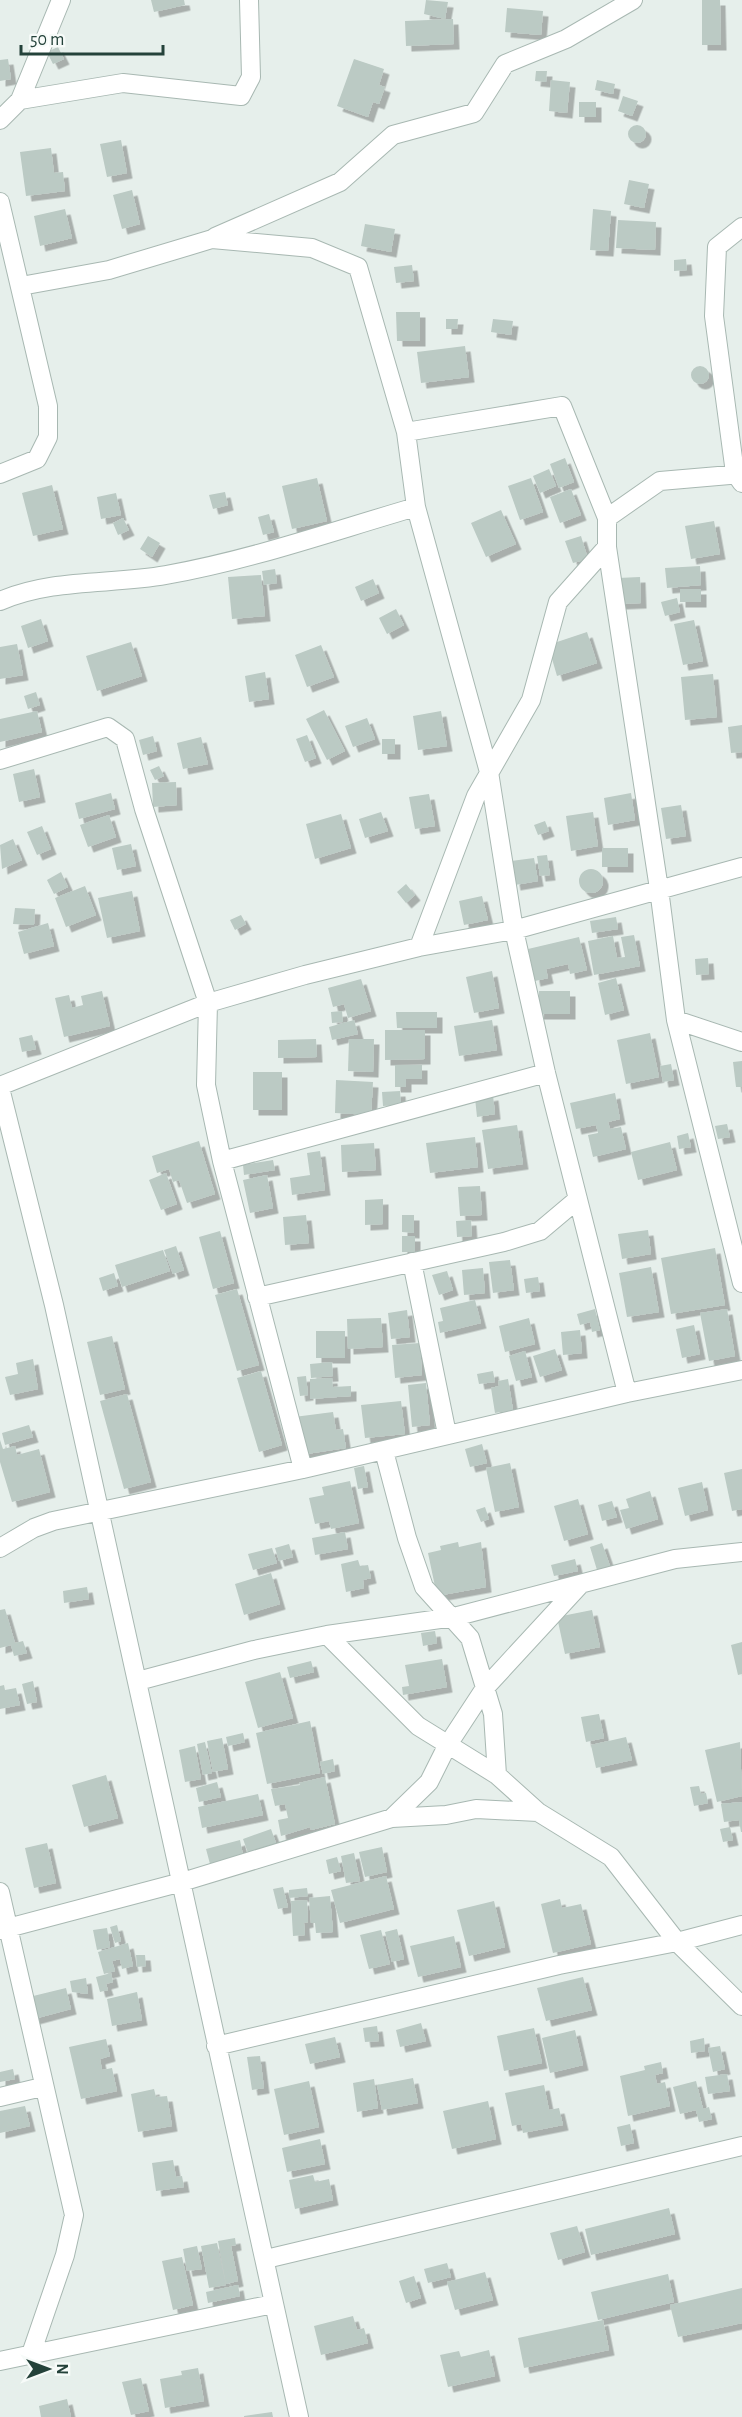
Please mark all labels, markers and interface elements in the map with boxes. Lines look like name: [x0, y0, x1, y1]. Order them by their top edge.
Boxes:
scale bar: [21, 18, 164, 56]
text: 50 m: [30, 31, 64, 49]
north arrow: [18, 2339, 78, 2399]
text: N: [54, 2363, 70, 2375]

